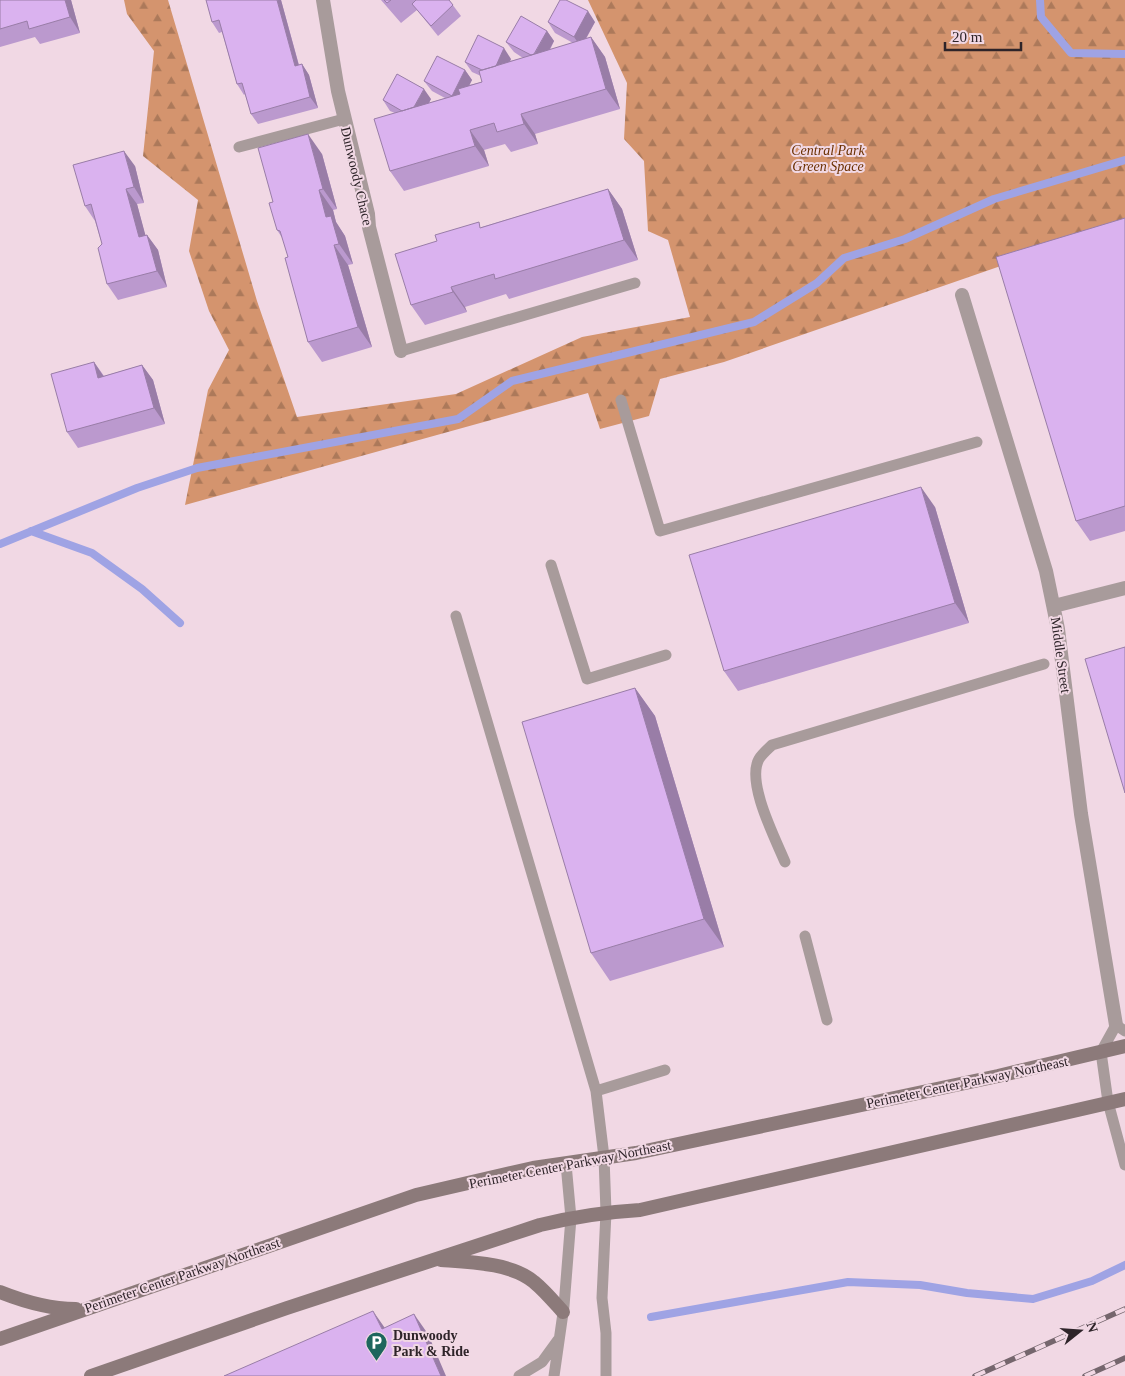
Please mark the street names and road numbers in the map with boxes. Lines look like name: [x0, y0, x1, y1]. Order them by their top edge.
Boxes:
street label: Dunwoody Chace: [338, 125, 375, 227]
street label: Middle Street: [1048, 616, 1073, 694]
street label: Perimeter Center Parkway Northeast: [865, 1054, 1069, 1111]
street label: Perimeter Center Parkway Northeast: [468, 1137, 673, 1191]
street label: Perimeter Center Parkway Northeast: [82, 1235, 282, 1316]

